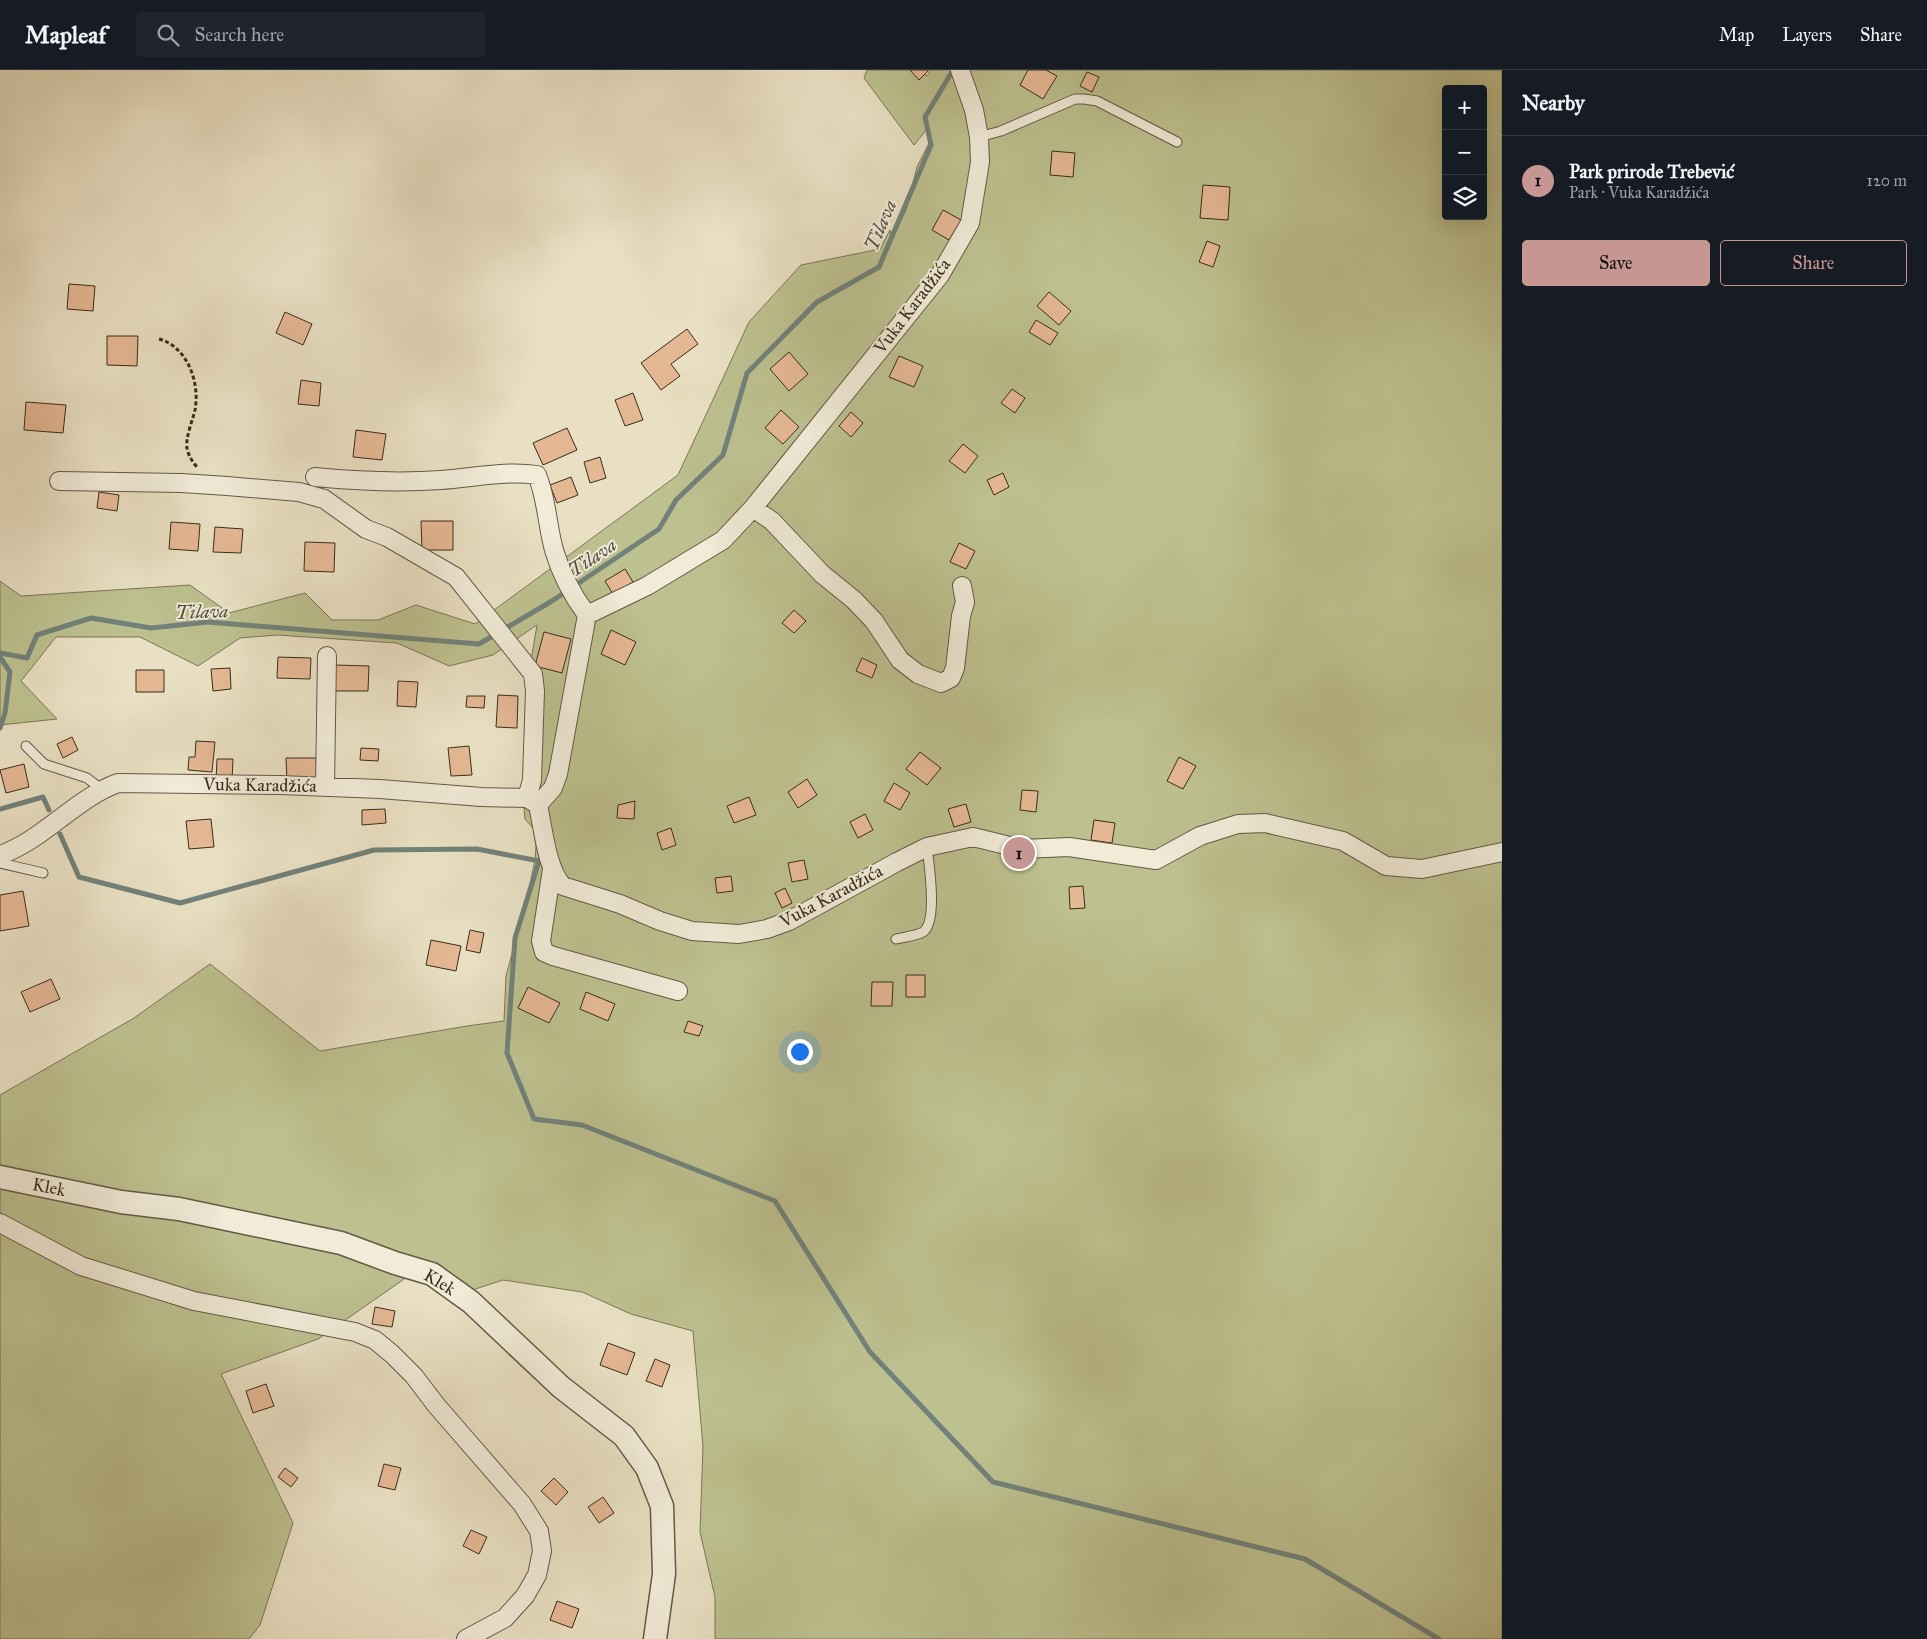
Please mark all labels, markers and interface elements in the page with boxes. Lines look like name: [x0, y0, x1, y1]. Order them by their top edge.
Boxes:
search box: [136, 12, 486, 57]
text: Mapleaf: [25, 20, 106, 50]
icon: search: [154, 21, 182, 49]
text: Search here: [194, 23, 284, 46]
text: Map: [1719, 24, 1754, 46]
text: Layers: [1782, 24, 1832, 46]
text: Share: [1860, 24, 1902, 46]
map controls: [1442, 85, 1487, 220]
button: +: [1442, 85, 1487, 130]
text: Nearby: [1522, 90, 1585, 116]
button: −: [1442, 130, 1487, 175]
text: Park prirode Trebević: [1569, 160, 1734, 183]
text: 1: [1535, 171, 1541, 190]
text: 120 m: [1867, 171, 1907, 190]
button: layers: [1442, 175, 1487, 220]
text: Park · Vuka Karadžića: [1569, 183, 1709, 202]
water label: Tilava: [860, 196, 901, 254]
button: Save: [1522, 240, 1710, 286]
button: Share: [1720, 240, 1907, 286]
street label: Vuka Karadžića: [868, 254, 955, 359]
water label: Tilava: [564, 533, 621, 582]
water label: Tilava: [175, 599, 229, 624]
street label: Vuka Karadžića: [202, 773, 317, 797]
pin: 1: [1003, 834, 1035, 872]
street label: Vuka Karadžića: [775, 859, 887, 933]
your location: [787, 1039, 813, 1065]
street label: Klek: [31, 1173, 68, 1201]
street label: Klek: [420, 1264, 461, 1300]

